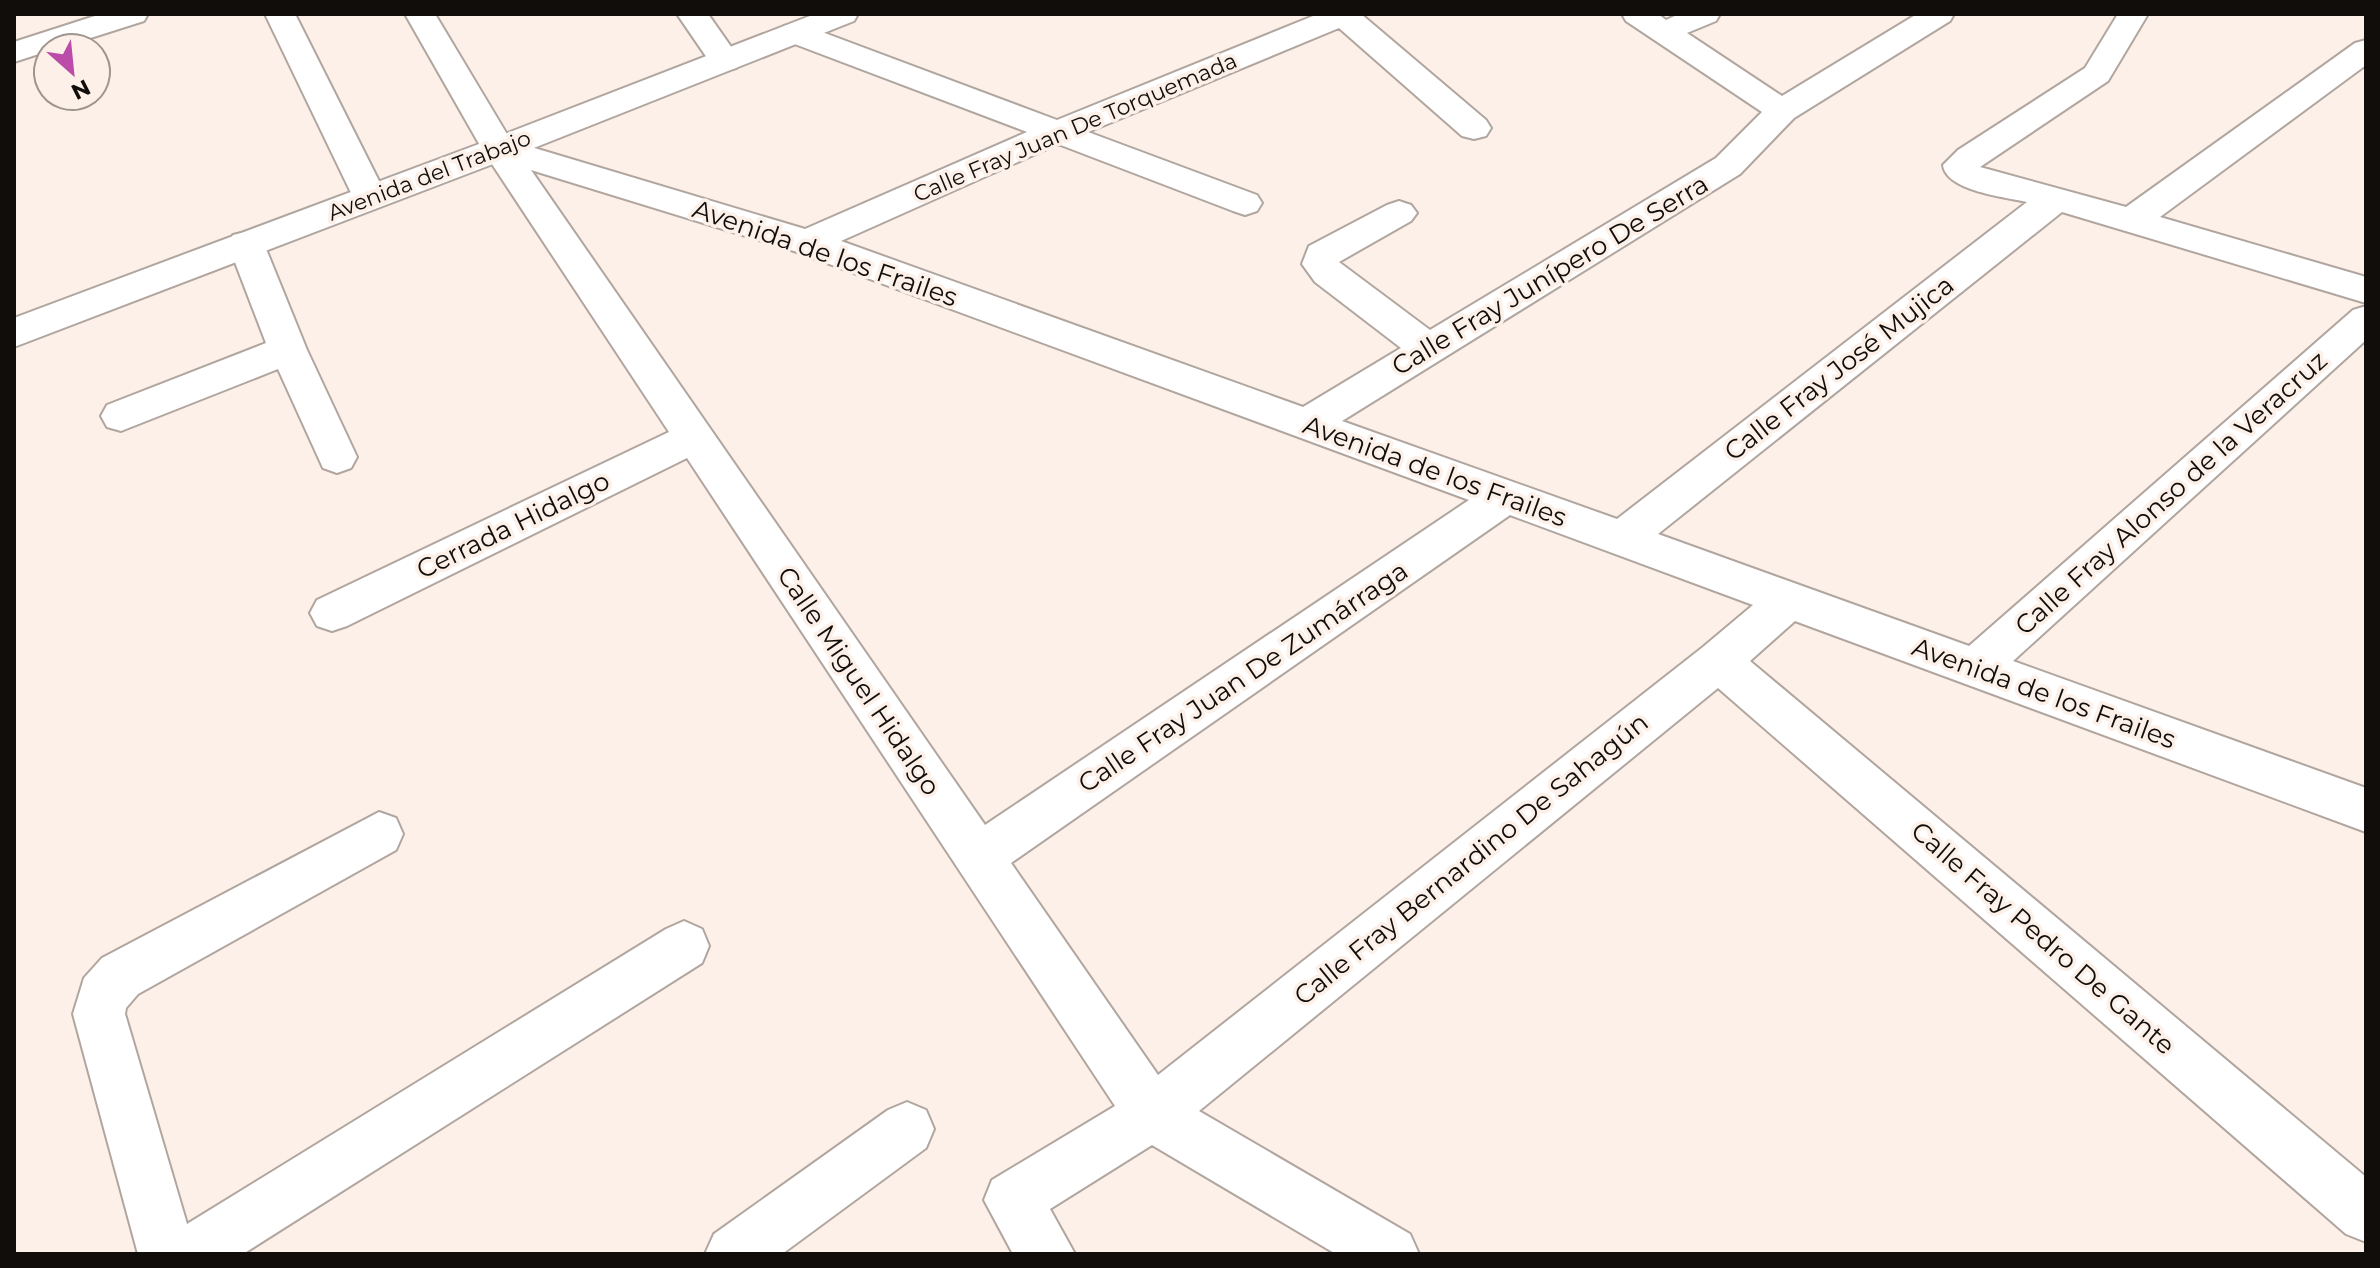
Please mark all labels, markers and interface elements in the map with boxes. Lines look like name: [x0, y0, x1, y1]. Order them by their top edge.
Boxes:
north arrow: [32, 32, 112, 112]
street label: Calle Fray Juan De Torquemada: [909, 47, 1241, 208]
text: N: [67, 73, 95, 105]
street label: Avenida del Trabajo: [324, 124, 535, 227]
street label: Calle Fray Junípero De Serra: [1386, 168, 1714, 382]
street label: Avenida de los Frailes: [688, 193, 962, 313]
street label: Calle Fray José Mujica: [1718, 268, 1960, 468]
street label: Calle Fray Alonso de la Veracruz: [2008, 344, 2334, 642]
street label: Avenida de los Frailes: [1299, 408, 1571, 534]
street label: Cerrada Hidalgo: [411, 464, 615, 586]
street label: Calle Fray Juan De Zumárraga: [1072, 554, 1414, 800]
street label: Calle Miguel Hidalgo: [771, 561, 947, 801]
street label: Avenida de los Frailes: [1908, 630, 2180, 756]
street label: Calle Fray Bernardino De Sahagún: [1287, 706, 1655, 1012]
street label: Calle Fray Pedro De Gante: [1905, 815, 2181, 1061]

